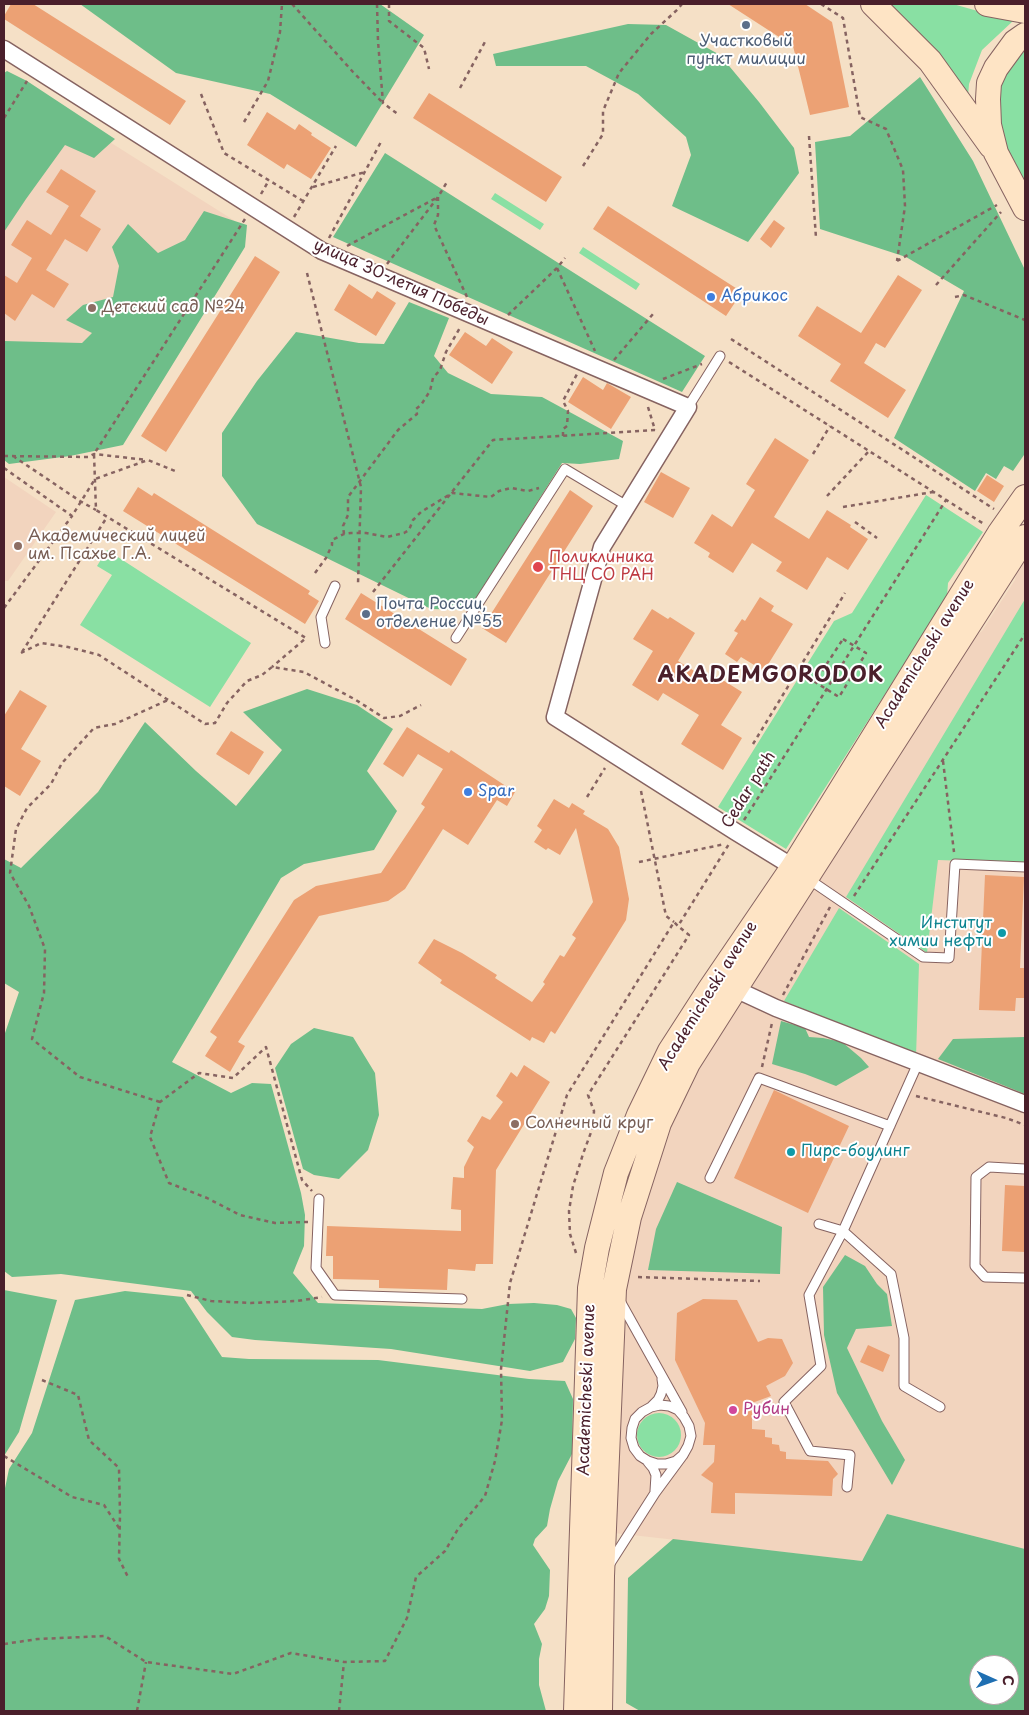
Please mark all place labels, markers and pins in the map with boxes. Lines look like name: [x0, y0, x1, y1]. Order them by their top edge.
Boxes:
marker: Участковый пункт милиции: [740, 19, 752, 31]
place label: Участковый пункт милиции: [686, 32, 806, 70]
place label: Абрикос: [721, 287, 788, 307]
marker: Абрикос: [705, 291, 717, 303]
place label: Детский сад №24: [102, 298, 245, 318]
marker: Детский сад №24: [86, 302, 98, 314]
place label: Академический лицей им. Псахье Г.А.: [28, 527, 206, 565]
marker: Академический лицей им. Псахье Г.А.: [12, 540, 24, 552]
place label: Поликлиника ТНЦ СО РАН: [549, 548, 654, 586]
marker: Поликлиника ТНЦ СО РАН: [531, 560, 545, 574]
place label: Почта России, отделение №55: [376, 595, 502, 633]
marker: Почта России, отделение №55: [360, 608, 372, 620]
place label: Spar: [478, 782, 514, 802]
marker: Spar: [462, 786, 474, 798]
place label: Институт химии нефти: [890, 914, 992, 952]
marker: Институт химии нефти: [996, 927, 1008, 939]
place label: Солнечный круг: [525, 1114, 653, 1134]
marker: Солнечный круг: [509, 1118, 521, 1130]
place label: Пирс-боулинг: [801, 1142, 910, 1162]
marker: Пирс-боулинг: [785, 1146, 797, 1158]
place label: Рубин: [743, 1400, 790, 1420]
marker: Рубин: [727, 1404, 739, 1416]

